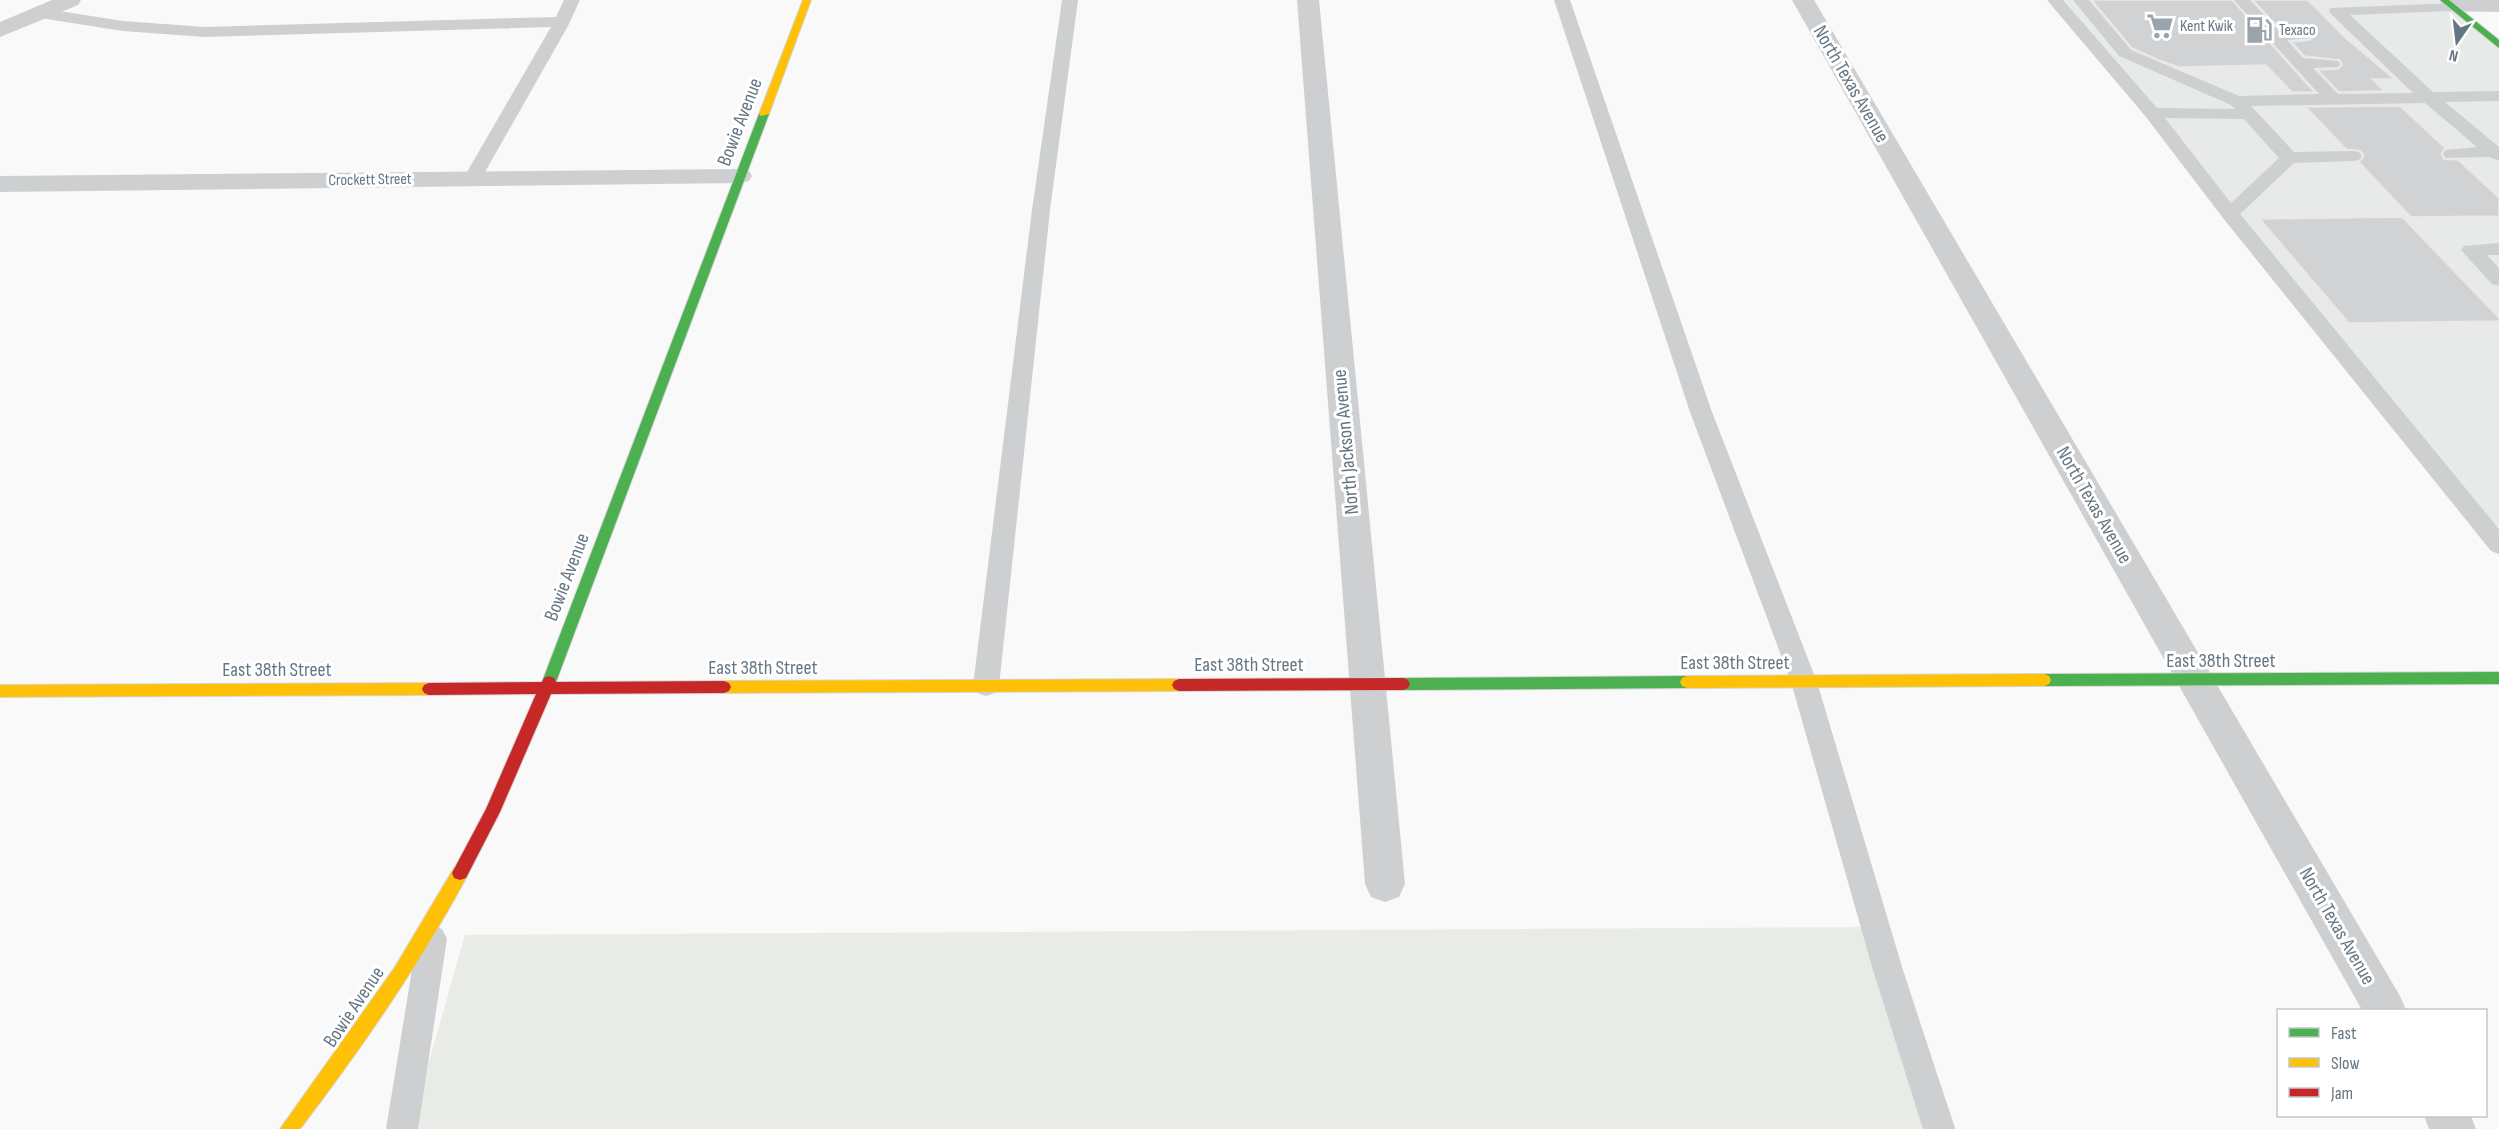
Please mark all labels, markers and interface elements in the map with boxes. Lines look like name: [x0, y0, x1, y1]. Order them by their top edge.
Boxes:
supermarket icon: Kent Kwik: [2145, 11, 2175, 41]
north arrow: [2427, 12, 2487, 72]
fuel station icon: Texaco: [2244, 15, 2274, 45]
place label: Kent Kwik: [2180, 17, 2233, 36]
street label: North Texas Avenue: [1808, 21, 1894, 147]
place label: Texaco: [2279, 21, 2316, 40]
text: N: [2447, 45, 2460, 65]
street label: Bowie Avenue: [712, 75, 768, 169]
street label: Crockett Street: [328, 170, 412, 190]
street label: North Jackson Avenue: [1328, 368, 1364, 516]
street label: North Texas Avenue: [2051, 442, 2137, 568]
street label: Bowie Avenue: [539, 530, 595, 624]
street label: East 38th Street: [2166, 649, 2276, 673]
street label: East 38th Street: [1680, 651, 1790, 675]
street label: East 38th Street: [1194, 653, 1304, 677]
street label: East 38th Street: [708, 656, 818, 680]
street label: East 38th Street: [222, 658, 332, 682]
street label: North Texas Avenue: [2294, 863, 2380, 989]
street label: Bowie Avenue: [318, 962, 390, 1052]
legend: [2277, 1009, 2487, 1117]
text: Fast: [2331, 1023, 2357, 1044]
text: Slow: [2331, 1053, 2360, 1074]
text: Jam: [2330, 1083, 2353, 1104]

